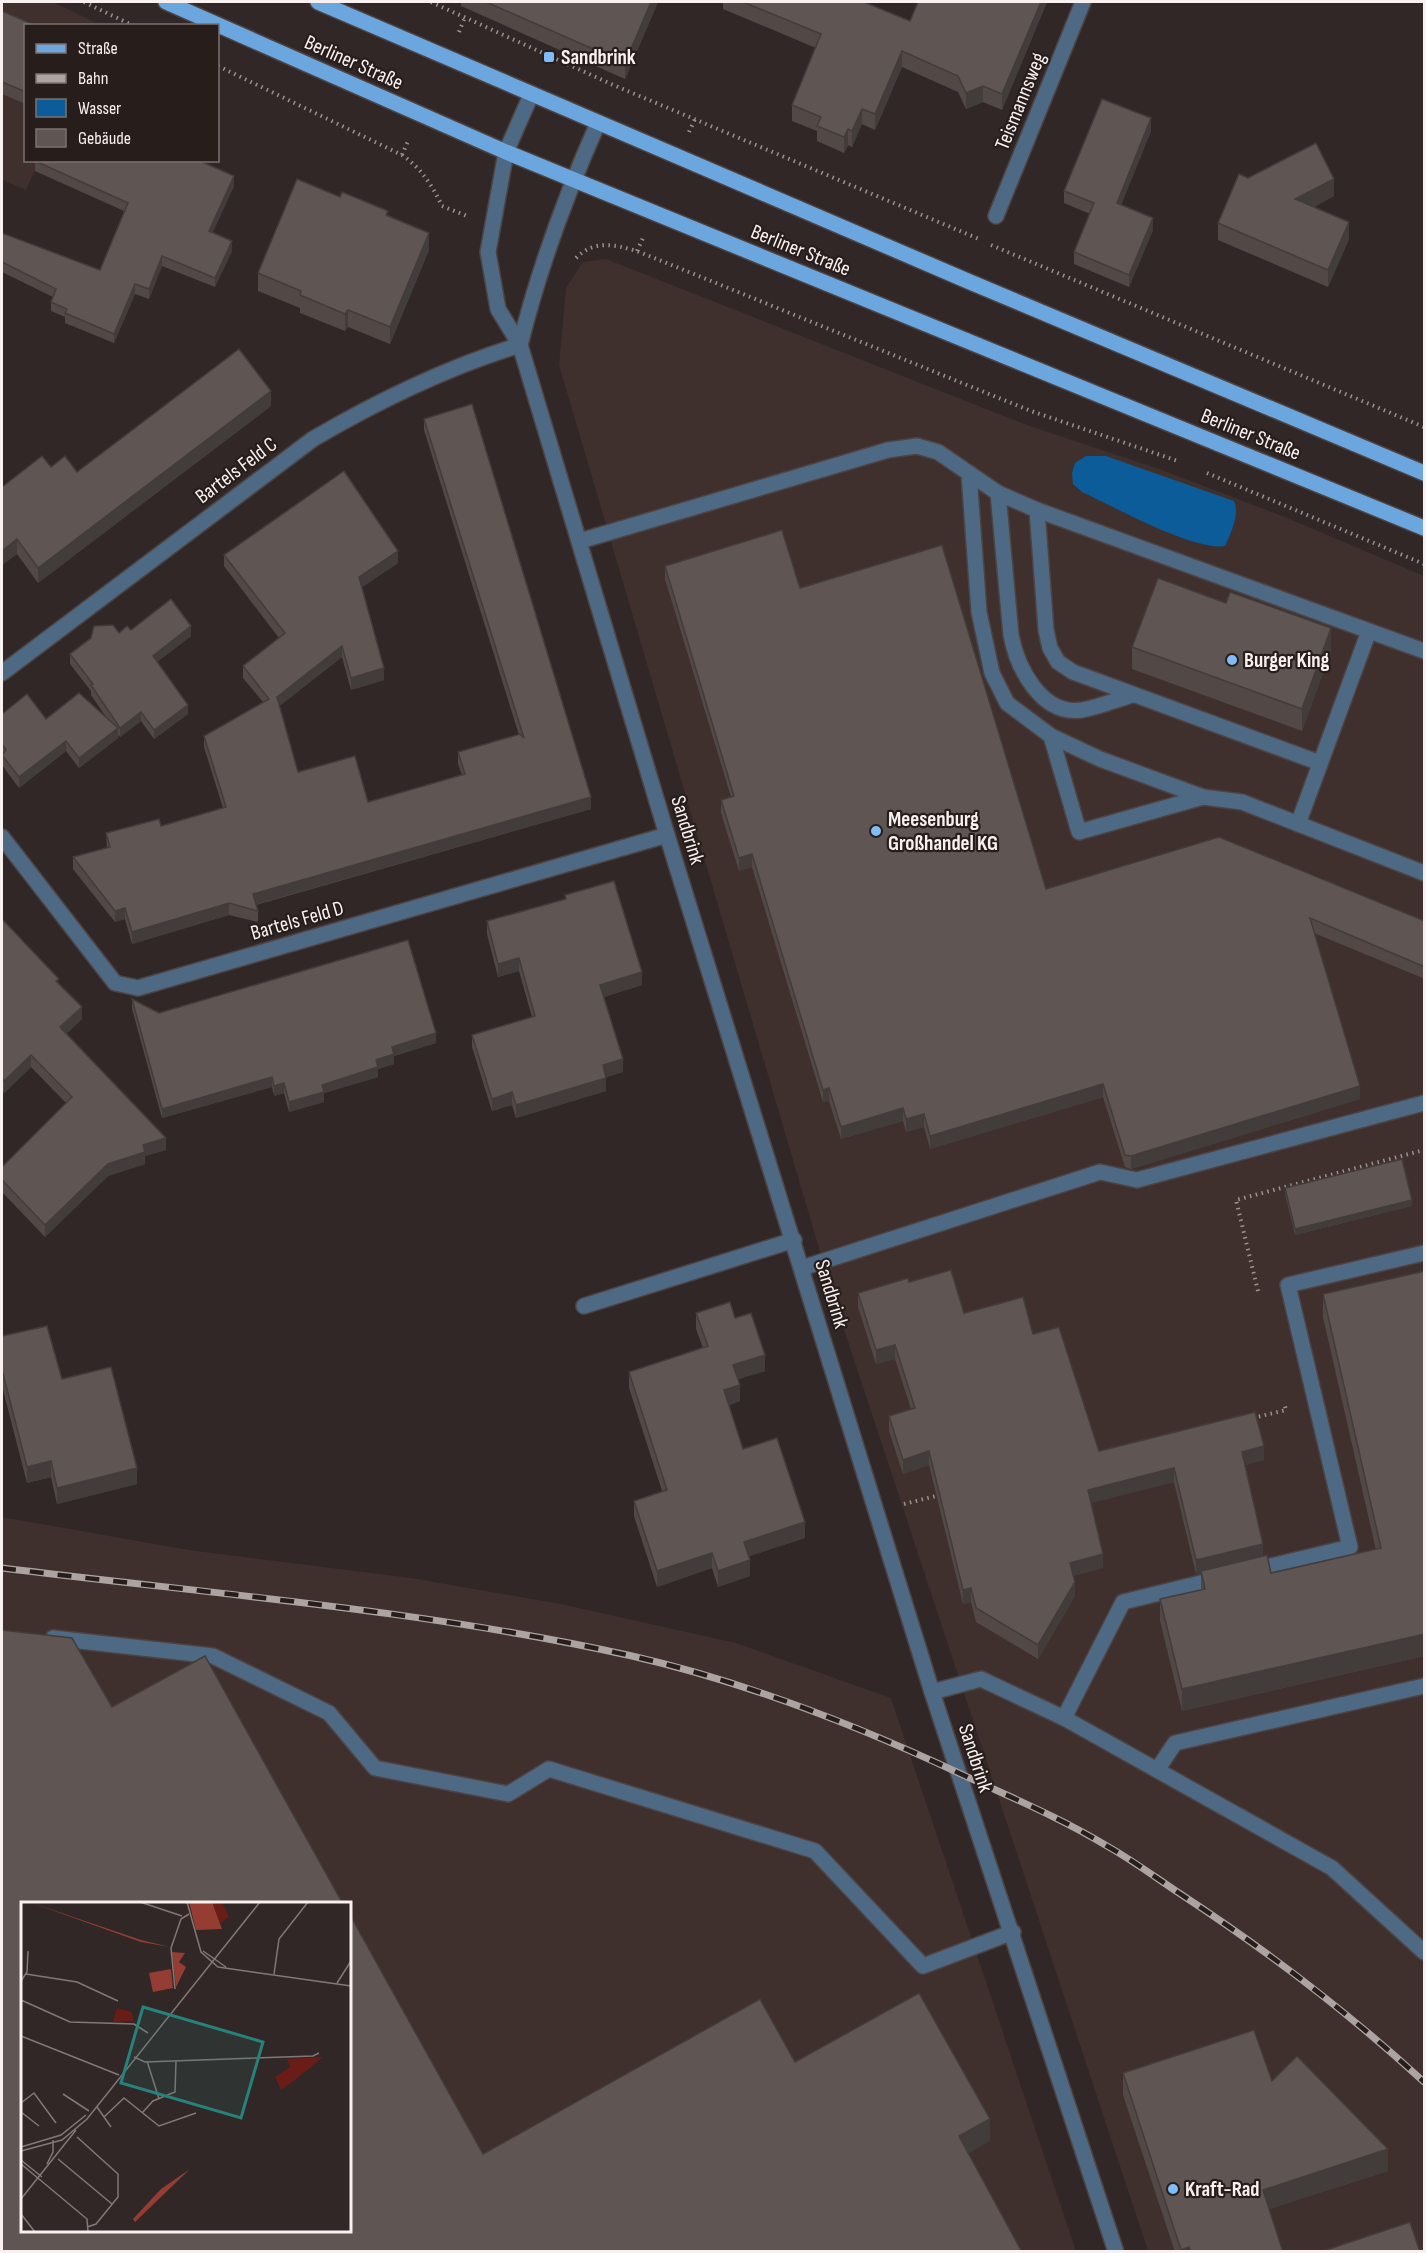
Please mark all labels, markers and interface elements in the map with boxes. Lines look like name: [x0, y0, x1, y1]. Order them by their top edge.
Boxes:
legend: [24, 24, 219, 162]
street label: Berliner Straße: [301, 30, 407, 95]
text: Straße: [78, 38, 118, 59]
place label: Sandbrink: [561, 45, 636, 70]
street label: Teismannsweg: [990, 49, 1051, 153]
marker: Sandbrink: [542, 50, 556, 64]
text: Bahn: [78, 68, 108, 89]
text: Wasser: [78, 98, 121, 119]
text: Gebäude: [78, 128, 131, 149]
street label: Berliner Straße: [747, 219, 854, 282]
street label: Berliner Straße: [1197, 403, 1304, 466]
street label: Bartels Feld C: [191, 432, 282, 509]
place label: Burger King: [1244, 648, 1330, 673]
marker: Burger King: [1225, 653, 1239, 667]
street label: Sandbrink: [665, 793, 710, 868]
place label: Meesenburg Großhandel KG: [888, 807, 998, 856]
marker: Meesenburg Großhandel KG: [869, 824, 883, 838]
street label: Bartels Feld D: [248, 895, 347, 946]
street label: Sandbrink: [809, 1257, 854, 1332]
street label: Sandbrink: [953, 1721, 998, 1796]
inset map: [21, 1902, 351, 2232]
place label: Kraft-Rad: [1185, 2177, 1259, 2202]
marker: Kraft-Rad: [1166, 2182, 1180, 2196]

